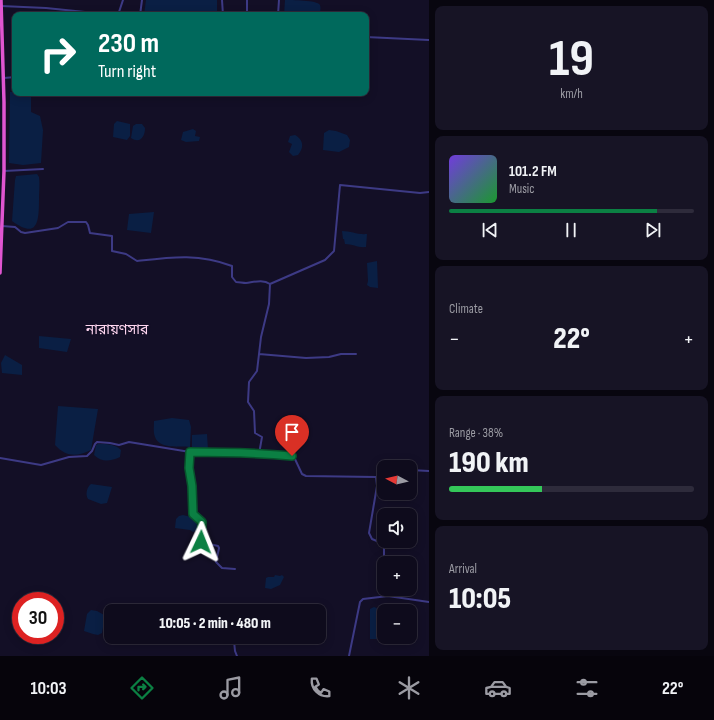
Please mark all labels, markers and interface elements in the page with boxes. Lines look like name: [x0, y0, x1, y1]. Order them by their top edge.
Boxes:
text: 230 m: [98, 27, 159, 60]
icon: right: [32, 28, 84, 80]
text: 19: [549, 28, 594, 91]
text: Turn right: [98, 61, 156, 82]
text: km/h: [560, 86, 583, 102]
text: 101.2 FM: [509, 162, 557, 181]
text: Music: [509, 181, 534, 197]
icon: previous: [479, 219, 501, 241]
icon: pause: [560, 219, 582, 241]
icon: next: [642, 219, 664, 241]
text: Climate: [449, 301, 483, 317]
district label: নারায়ণসার: [85, 321, 149, 338]
text: 22°: [553, 321, 590, 357]
text: −: [449, 326, 460, 353]
text: +: [683, 326, 694, 353]
pin: [275, 415, 309, 456]
icon: arrive: [281, 421, 303, 443]
text: Range · 38%: [449, 425, 503, 441]
text: 190 km: [449, 445, 529, 481]
north arrow: [377, 460, 417, 500]
map controls: [377, 460, 417, 644]
button: sound: [377, 508, 417, 548]
position arrow: [180, 521, 222, 563]
button: +: [377, 556, 417, 596]
text: Arrival: [449, 561, 477, 577]
text: 10:05: [449, 581, 511, 617]
speed limit sign: 30: [12, 592, 64, 644]
button: −: [377, 604, 417, 644]
text: 10:05 · 2 min · 480 m: [159, 614, 271, 633]
icon: directions: [128, 674, 156, 702]
icon: music: [217, 674, 245, 702]
icon: phone: [306, 674, 334, 702]
icon: climate: [395, 674, 423, 702]
icon: car: [484, 674, 512, 702]
icon: filters: [573, 674, 601, 702]
text: 10:03: [31, 678, 67, 699]
text: 22°: [662, 678, 683, 699]

